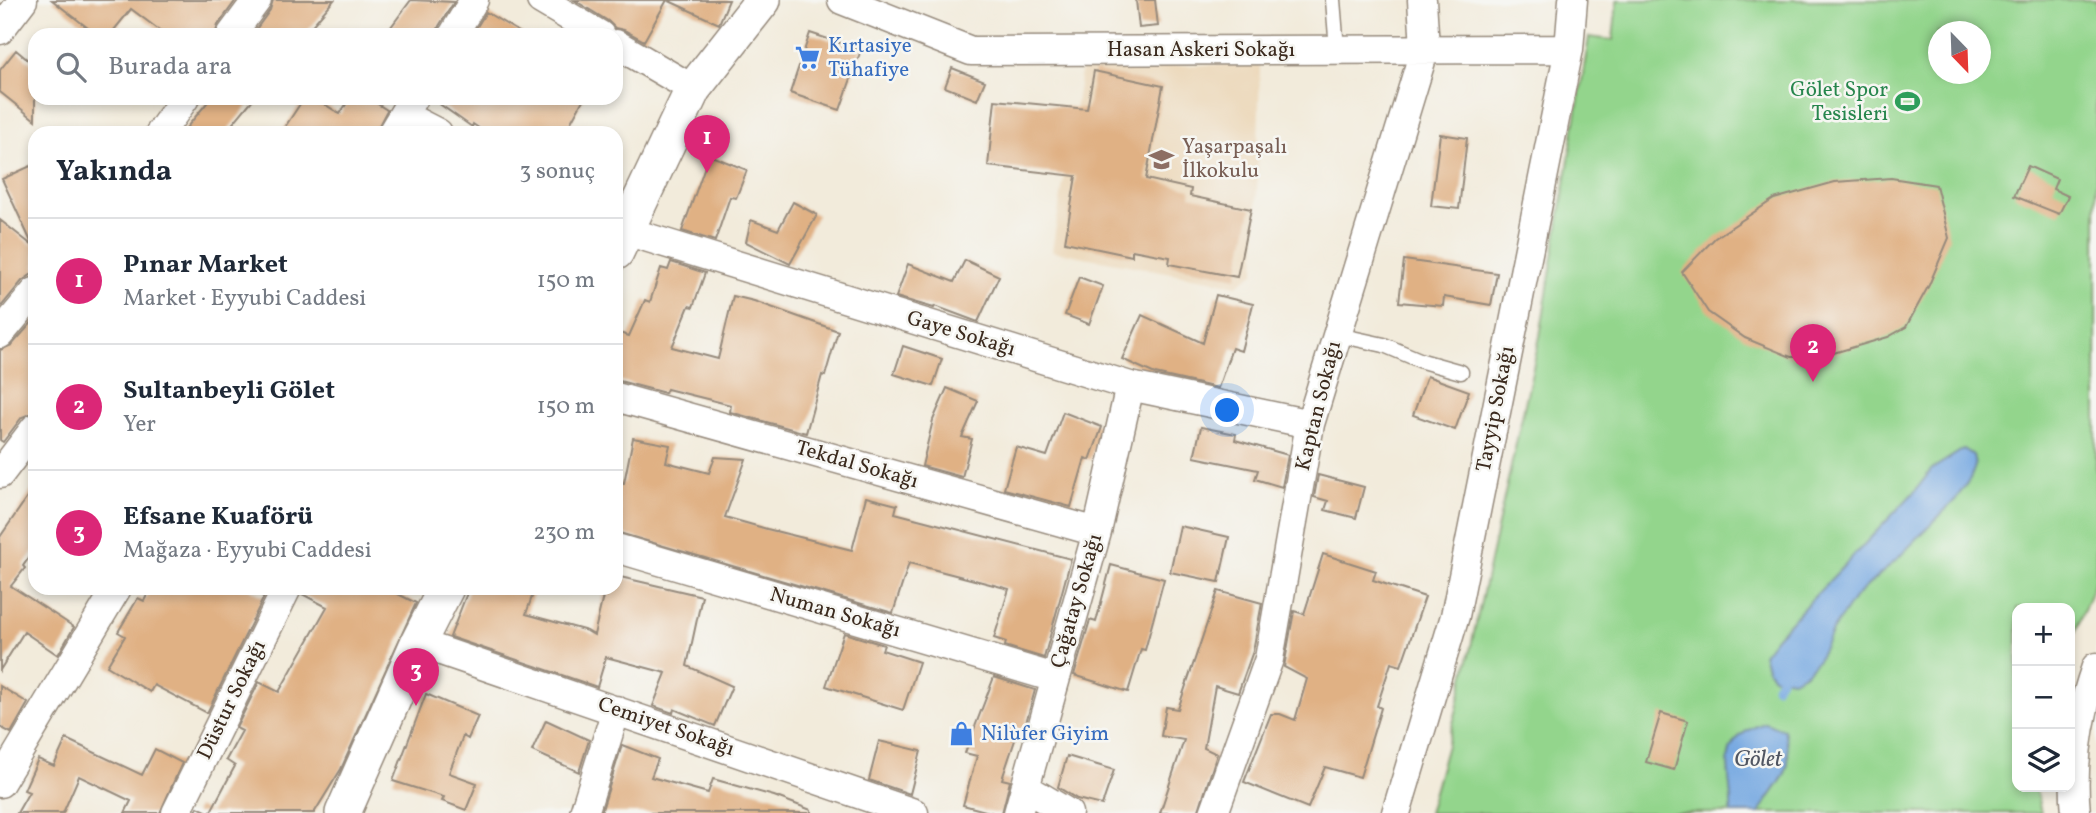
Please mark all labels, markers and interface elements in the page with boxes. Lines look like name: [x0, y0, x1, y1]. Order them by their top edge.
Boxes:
north arrow: [1928, 21, 1991, 84]
search box: [28, 28, 623, 105]
place label: Kırtasiye Tühafiye: [828, 32, 912, 85]
street label: Hasan Askeri Sokağı: [1107, 36, 1295, 65]
supermarket icon: Kırtasiye Tühafiye: [794, 44, 822, 72]
icon: search: [52, 48, 90, 86]
text: Burada ara: [108, 49, 232, 85]
place label: Gölet Spor Tesisleri: [1790, 76, 1888, 129]
sports icon: Gölet Spor Tesisleri: [1894, 88, 1922, 116]
pin: 1: [684, 115, 730, 173]
place label: Yaşarpaşalı İlkokulu: [1182, 133, 1287, 186]
school or university icon: Yaşarpaşalı İlkokulu: [1148, 145, 1176, 173]
text: Yakında: [56, 151, 172, 193]
text: 3 sonuç: [520, 156, 595, 188]
text: Pınar Market: [123, 247, 288, 283]
text: 1: [74, 265, 84, 297]
text: 150 m: [537, 265, 595, 297]
text: Market · Eyyubi Caddesi: [123, 283, 366, 315]
street label: Gaye Sokağı: [903, 304, 1019, 364]
pin: 2: [1790, 324, 1836, 382]
street label: Kaptan Sokağı: [1289, 338, 1349, 474]
street label: Tayyip Sokağı: [1470, 344, 1522, 474]
text: Sultanbeyli Gölet: [123, 373, 335, 409]
text: 2: [73, 391, 85, 423]
text: 150 m: [537, 391, 595, 423]
your location: [1210, 393, 1244, 427]
text: Yer: [123, 409, 156, 441]
street label: Tekdal Sokağı: [792, 434, 922, 496]
text: Efsane Kuaförü: [123, 499, 313, 535]
text: 3: [73, 517, 85, 549]
text: 230 m: [533, 517, 595, 549]
street label: Çağatay Sokağı: [1044, 530, 1110, 672]
text: Mağaza · Eyyubi Caddesi: [123, 535, 372, 567]
street label: Numan Sokağı: [766, 580, 904, 646]
map controls: [2012, 603, 2075, 792]
button: +: [2012, 603, 2075, 666]
street label: Düstur Sokağı: [190, 635, 274, 765]
pin: 3: [393, 648, 439, 706]
button: −: [2012, 666, 2075, 729]
street label: Cemiyet Sokağı: [594, 690, 738, 764]
shop icon: Nilùfer Giyim: [947, 720, 975, 748]
place label: Nilùfer Giyim: [981, 720, 1109, 749]
button: layers: [2012, 729, 2075, 792]
water label: Gölet: [1734, 744, 1783, 776]

